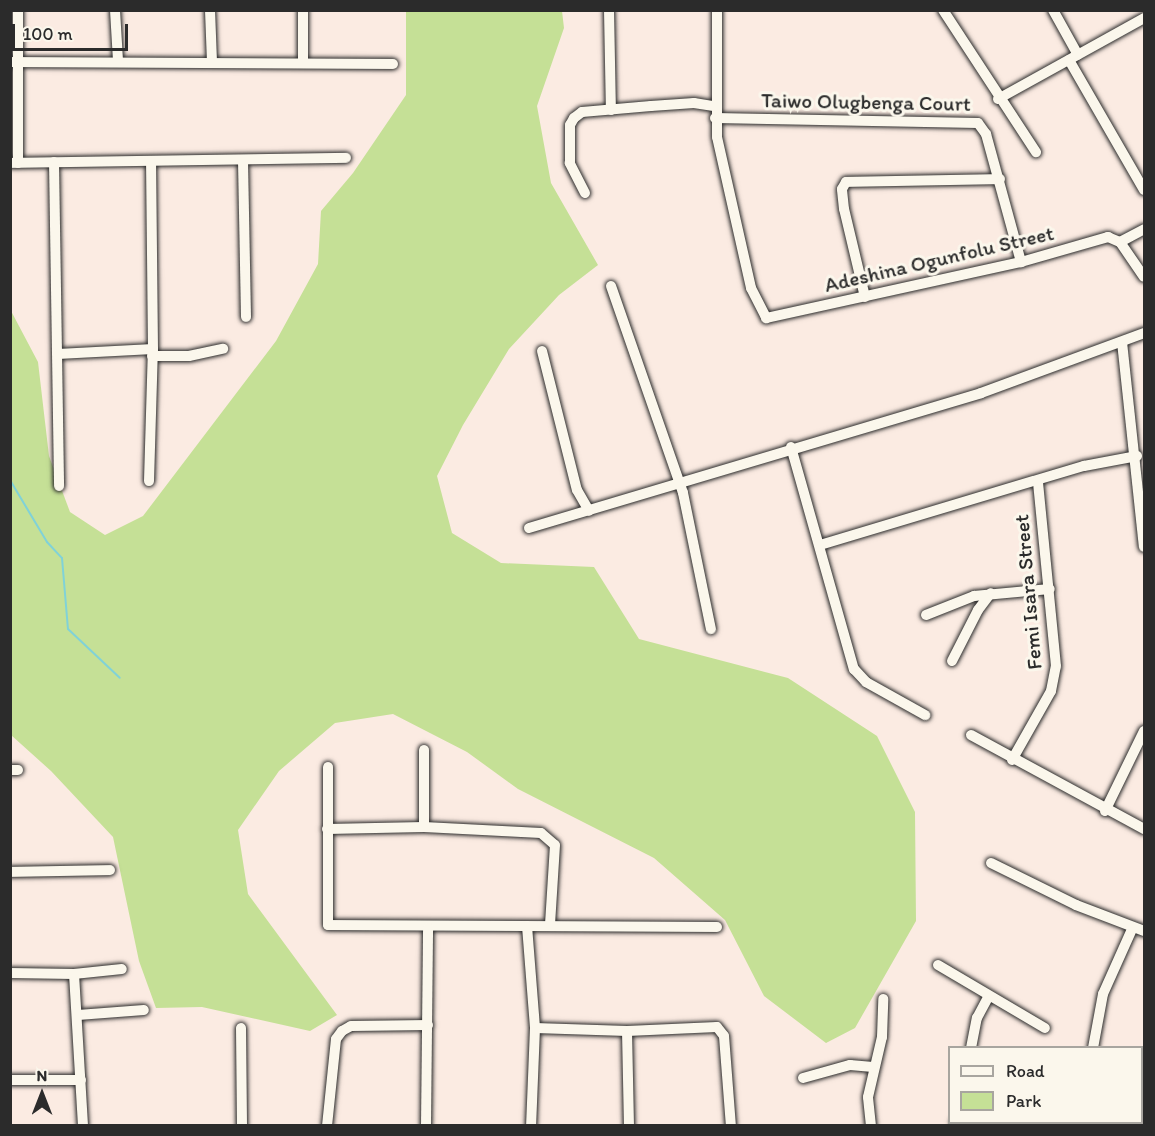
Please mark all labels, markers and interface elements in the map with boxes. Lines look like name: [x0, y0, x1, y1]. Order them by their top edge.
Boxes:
scale bar: [15, 12, 130, 50]
text: 100 m: [23, 23, 73, 45]
street label: Taiwo Olugbenga Court: [761, 88, 971, 116]
street label: Adeshina Ogunfolu Street: [822, 220, 1056, 298]
street label: Femi Isara Street: [1009, 514, 1047, 670]
legend: [948, 1046, 1143, 1124]
text: Road: [1006, 1060, 1045, 1082]
north arrow: [12, 1064, 72, 1124]
text: N: [37, 1066, 47, 1085]
text: Park: [1006, 1090, 1041, 1112]

